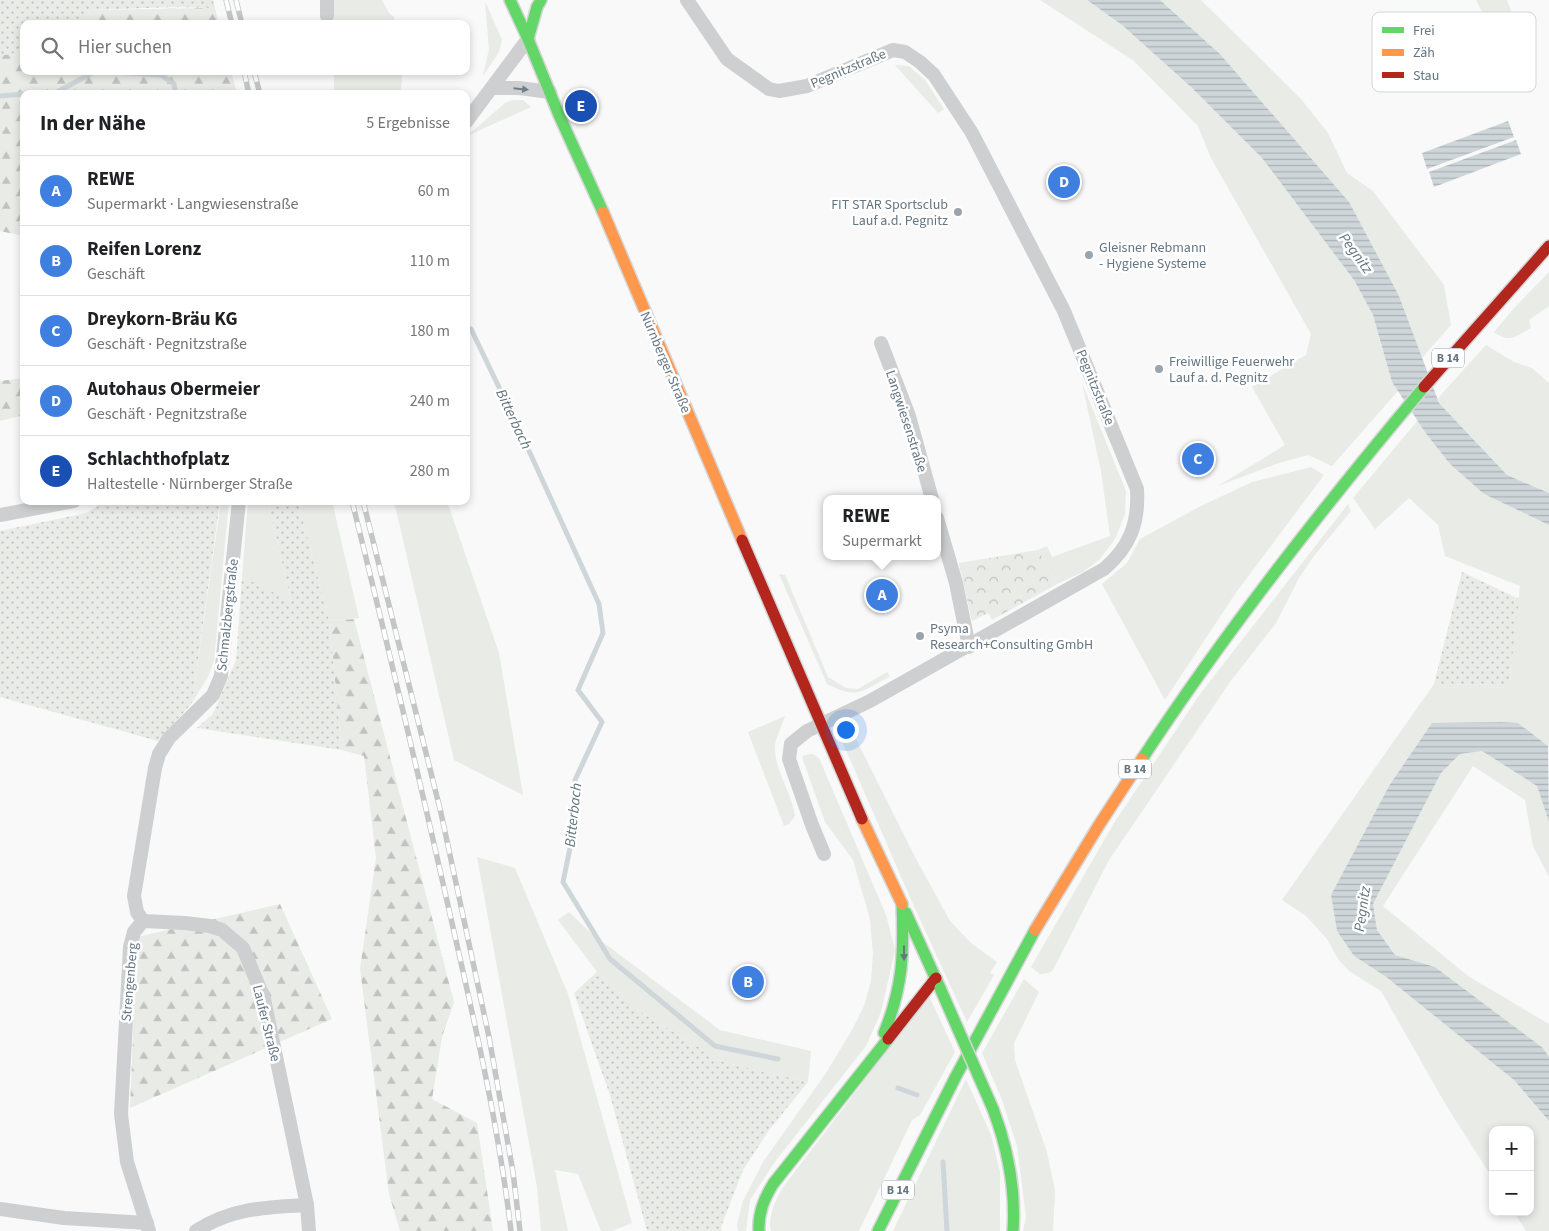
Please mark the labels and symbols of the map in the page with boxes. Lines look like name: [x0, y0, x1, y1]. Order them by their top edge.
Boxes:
legend: [1372, 12, 1536, 92]
text: Frei: [1413, 21, 1435, 41]
text: Zäh: [1413, 43, 1435, 63]
street label: Pegnitzstraße: [808, 44, 889, 94]
text: Stau: [1413, 66, 1439, 86]
one-way arrow: [514, 85, 530, 93]
pin: E: [565, 87, 597, 125]
pin: D: [1048, 163, 1080, 201]
place label: FIT STAR Sportsclub Lauf a.d. Pegnitz: [831, 195, 948, 231]
marker: FIT STAR Sportsclub Lauf a.d. Pegnitz: [952, 206, 964, 218]
water label: Pegnitz: [1334, 229, 1378, 279]
place label: Gleisner Rebmann - Hygiene Systeme: [1099, 238, 1206, 274]
marker: Gleisner Rebmann - Hygiene Systeme: [1083, 249, 1095, 261]
street label: Nürnberger Straße: [635, 309, 696, 416]
street label: Pegnitzstraße: [1071, 346, 1119, 428]
road number: B 14: [1432, 348, 1464, 368]
place label: Freiwillige Feuerwehr Lauf a. d. Pegnitz: [1169, 352, 1294, 388]
marker: Freiwillige Feuerwehr Lauf a. d. Pegnitz: [1153, 363, 1165, 375]
street label: Langwiesenstraße: [880, 368, 932, 475]
water label: Bitterbach: [490, 386, 537, 453]
pin: C: [1182, 440, 1214, 478]
street label: Schmalzbergstraße: [212, 558, 244, 672]
pin: A: [866, 576, 898, 614]
place label: Psyma Research+Consulting GmbH: [930, 619, 1093, 655]
marker: Psyma Research+Consulting GmbH: [914, 630, 926, 642]
your location: [833, 717, 859, 743]
road number: B 14: [1119, 760, 1151, 779]
water label: Bitterbach: [560, 782, 587, 848]
water label: Pegnitz: [1349, 884, 1376, 933]
street label: Strengenberg: [117, 942, 143, 1022]
one-way arrow: [900, 945, 908, 961]
pin: B: [732, 963, 764, 1001]
street label: Laufer Straße: [247, 983, 285, 1064]
road number: B 14: [882, 1180, 914, 1200]

